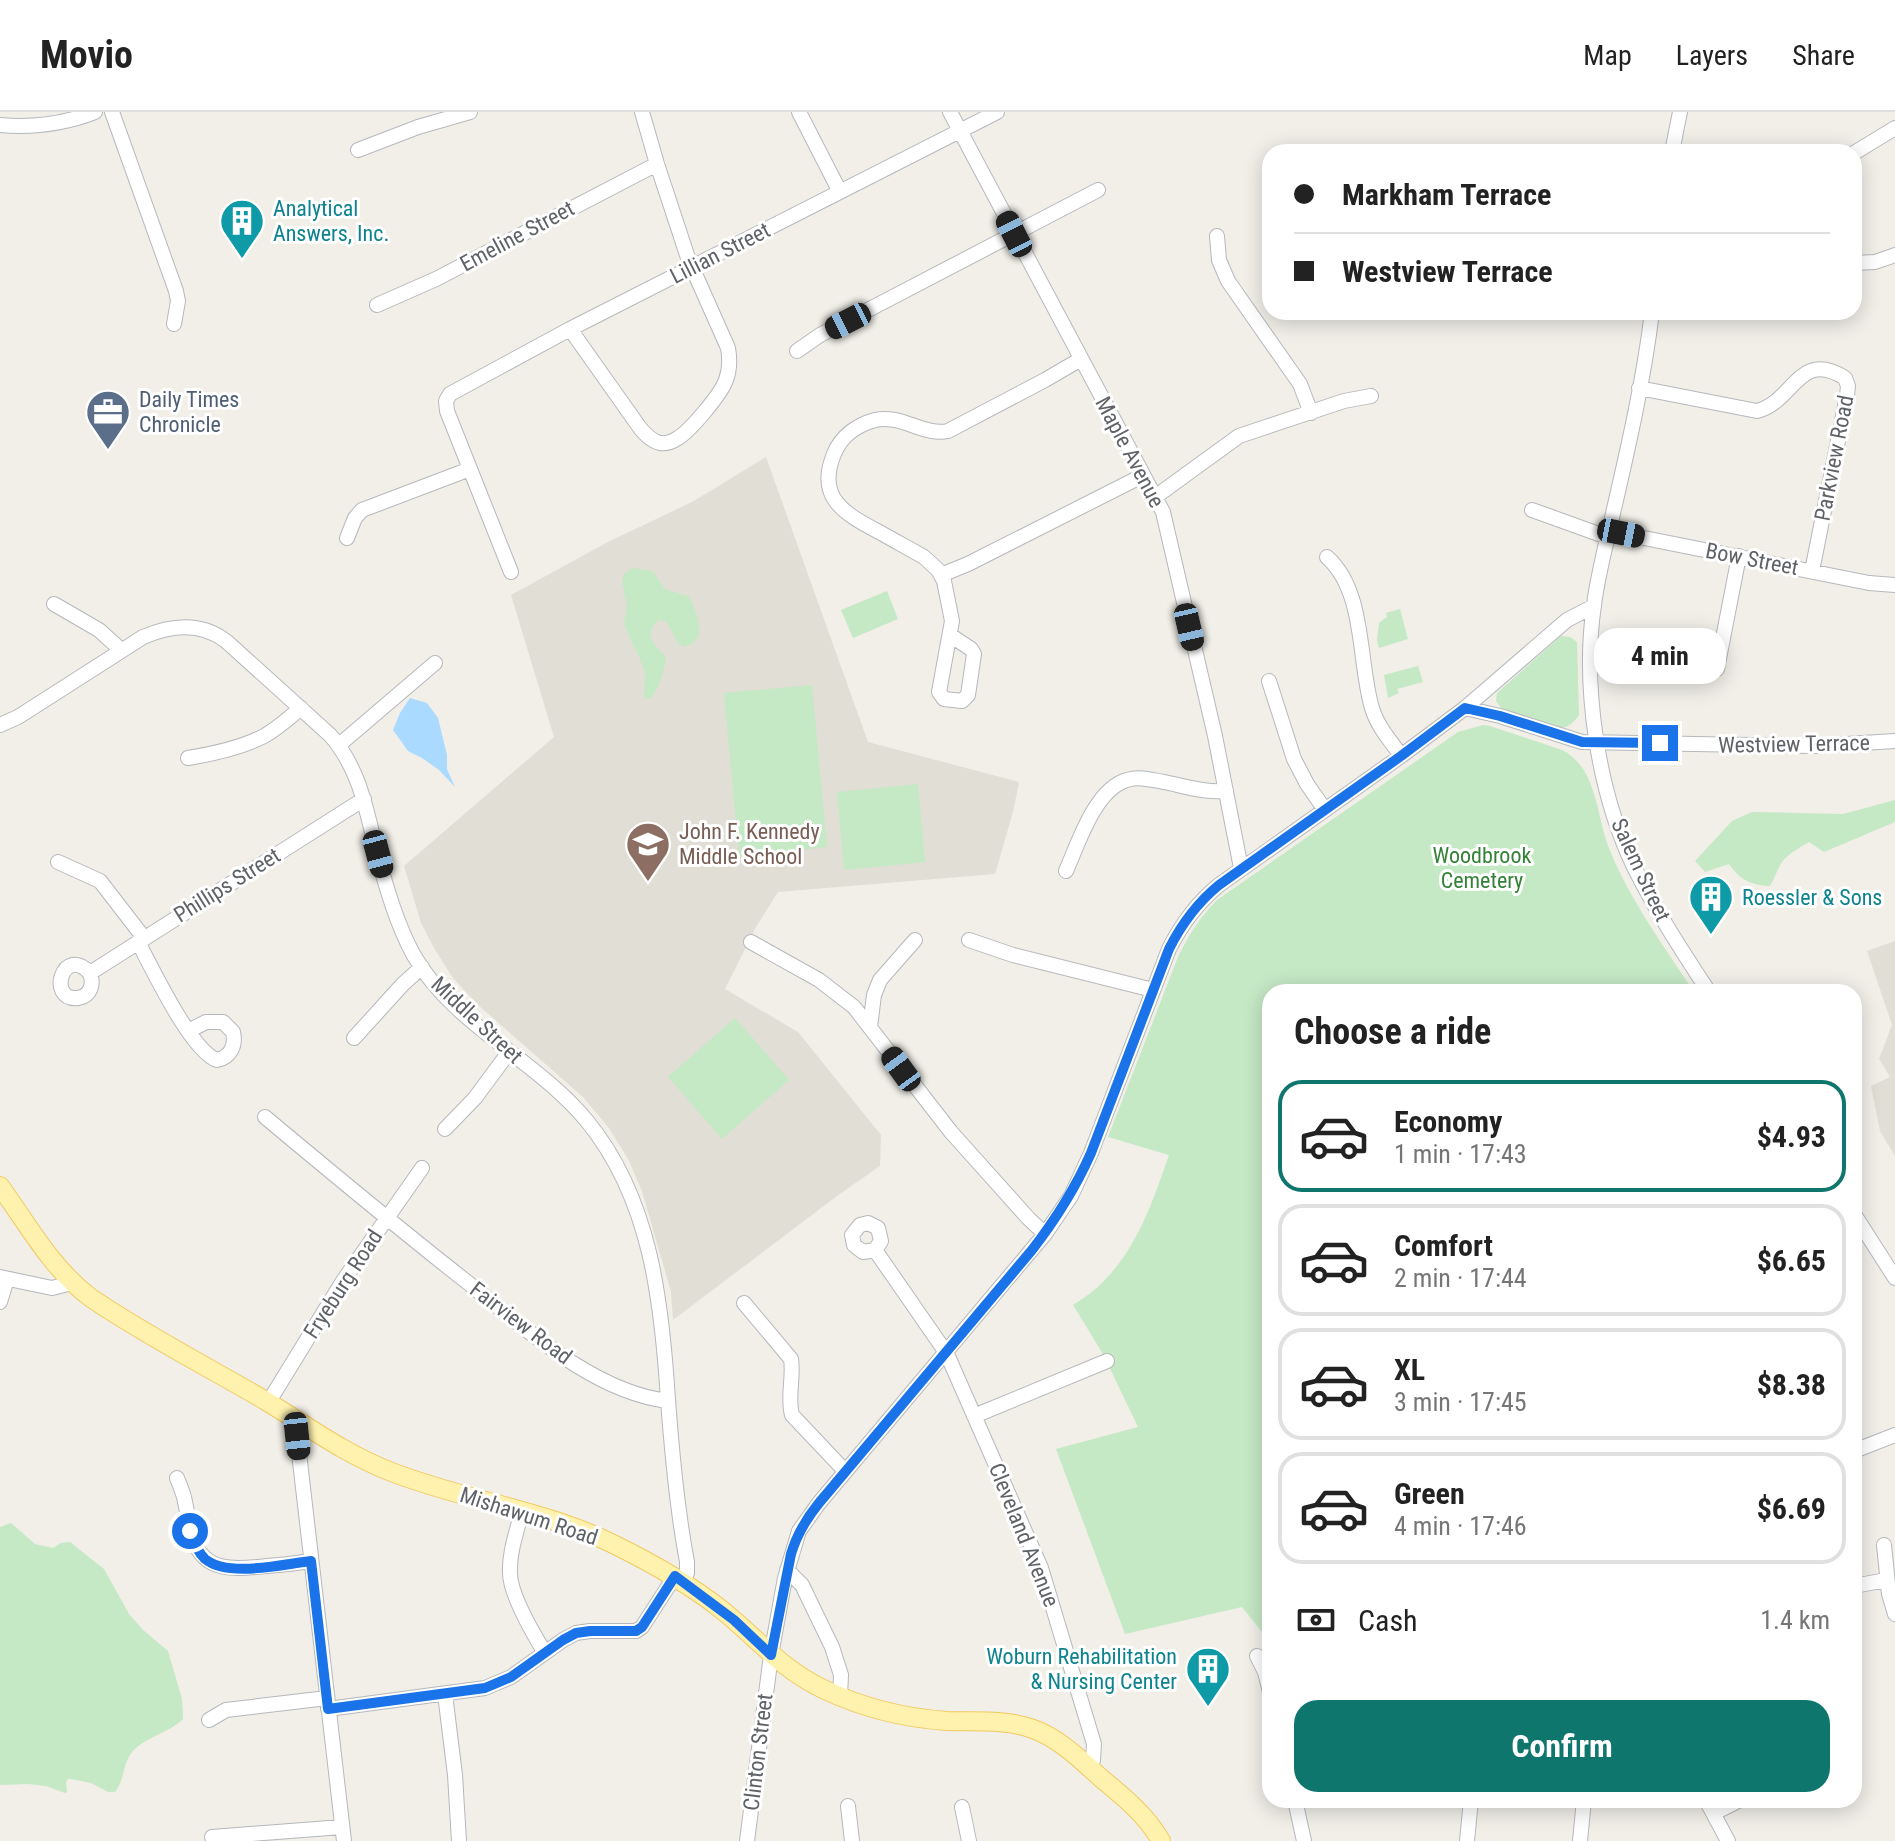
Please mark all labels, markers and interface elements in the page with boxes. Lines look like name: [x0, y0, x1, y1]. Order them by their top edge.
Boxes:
text: Movio: [40, 33, 133, 77]
text: Map: [1583, 39, 1632, 72]
text: Layers: [1676, 39, 1748, 72]
text: Share: [1792, 39, 1855, 72]
text: Markham Terrace: [1342, 177, 1551, 212]
place label: Analytical Answers, Inc.: [273, 196, 389, 246]
street label: Emeline Street: [456, 196, 578, 276]
building icon: Analytical Answers, Inc.: [218, 197, 266, 260]
car: [992, 207, 1036, 261]
street label: Lillian Street: [666, 217, 774, 289]
text: Westview Terrace: [1342, 254, 1553, 289]
car: [821, 299, 875, 343]
place label: Daily Times Chronicle: [139, 387, 239, 437]
office icon: Daily Times Chronicle: [84, 388, 132, 451]
street label: Maple Avenue: [1090, 392, 1170, 512]
street label: Parkview Road: [1810, 393, 1858, 523]
car: [1595, 517, 1647, 549]
street label: Bow Street: [1704, 538, 1800, 580]
car: [1172, 601, 1206, 653]
callout: 4 min: [1594, 627, 1726, 683]
text: 4 min: [1631, 641, 1689, 671]
route end: [1642, 725, 1678, 761]
street label: Westview Terrace: [1718, 730, 1870, 758]
street label: Salem Street: [1606, 815, 1676, 925]
place label: John F. Kennedy Middle School: [679, 819, 820, 869]
school or university icon: John F. Kennedy Middle School: [624, 820, 672, 883]
car: [360, 828, 396, 880]
street label: Phillips Street: [169, 842, 285, 928]
park label: Woodbrook Cemetery: [1433, 843, 1531, 893]
building icon: Roessler & Sons: [1687, 873, 1735, 936]
place label: Roessler & Sons: [1742, 885, 1882, 910]
street label: Middle Street: [426, 971, 528, 1069]
text: Choose a ride: [1294, 1011, 1491, 1053]
car: [877, 1043, 925, 1095]
icon: car: [1298, 1100, 1370, 1172]
text: Economy: [1394, 1104, 1502, 1139]
text: $4.93: [1757, 1119, 1826, 1154]
text: 1 min · 17:43: [1394, 1139, 1527, 1169]
icon: car: [1298, 1224, 1370, 1296]
street label: Fryeburg Road: [299, 1225, 387, 1343]
text: Comfort: [1394, 1228, 1493, 1263]
text: $6.65: [1757, 1243, 1826, 1278]
text: 2 min · 17:44: [1394, 1263, 1527, 1293]
street label: Fairview Road: [465, 1277, 577, 1369]
icon: car: [1298, 1348, 1370, 1420]
text: XL: [1394, 1352, 1425, 1387]
text: $8.38: [1757, 1367, 1826, 1402]
text: 3 min · 17:45: [1394, 1387, 1527, 1417]
car: [283, 1411, 311, 1461]
street label: Cleveland Avenue: [984, 1459, 1064, 1611]
icon: car: [1298, 1472, 1370, 1544]
text: Green: [1394, 1476, 1465, 1511]
street label: Mishawum Road: [457, 1482, 601, 1550]
text: $6.69: [1757, 1491, 1826, 1526]
text: 4 min · 17:46: [1394, 1511, 1527, 1541]
route start: [172, 1513, 208, 1549]
icon: cash: [1294, 1598, 1338, 1642]
text: Cash: [1358, 1603, 1418, 1638]
text: 1.4 km: [1760, 1605, 1830, 1635]
place label: Woburn Rehabilitation & Nursing Center: [986, 1644, 1177, 1694]
building icon: Woburn Rehabilitation & Nursing Center: [1184, 1645, 1232, 1708]
street label: Clinton Street: [738, 1692, 778, 1812]
button: Confirm: [1294, 1700, 1830, 1792]

